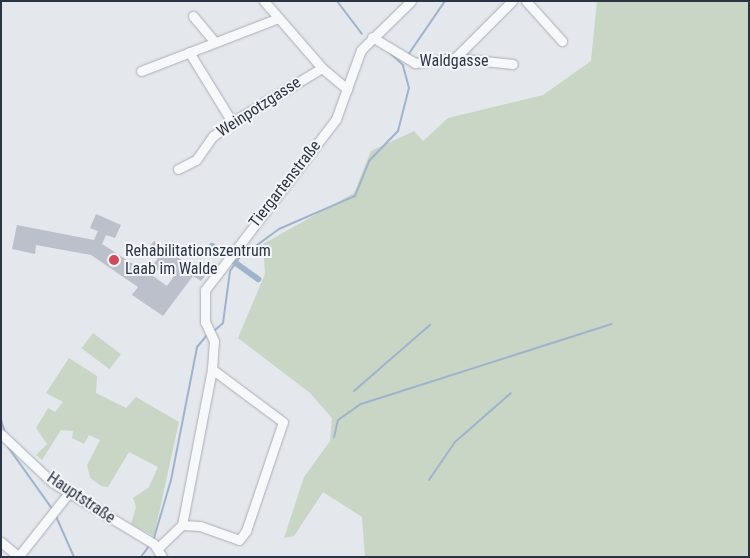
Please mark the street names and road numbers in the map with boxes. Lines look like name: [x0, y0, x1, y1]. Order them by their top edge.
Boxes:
street label: Waldgasse: [420, 51, 488, 71]
street label: Weinpotzgasse: [213, 73, 305, 141]
street label: Tiergartenstraße: [245, 137, 325, 231]
street label: Hauptstraße: [43, 468, 119, 528]

